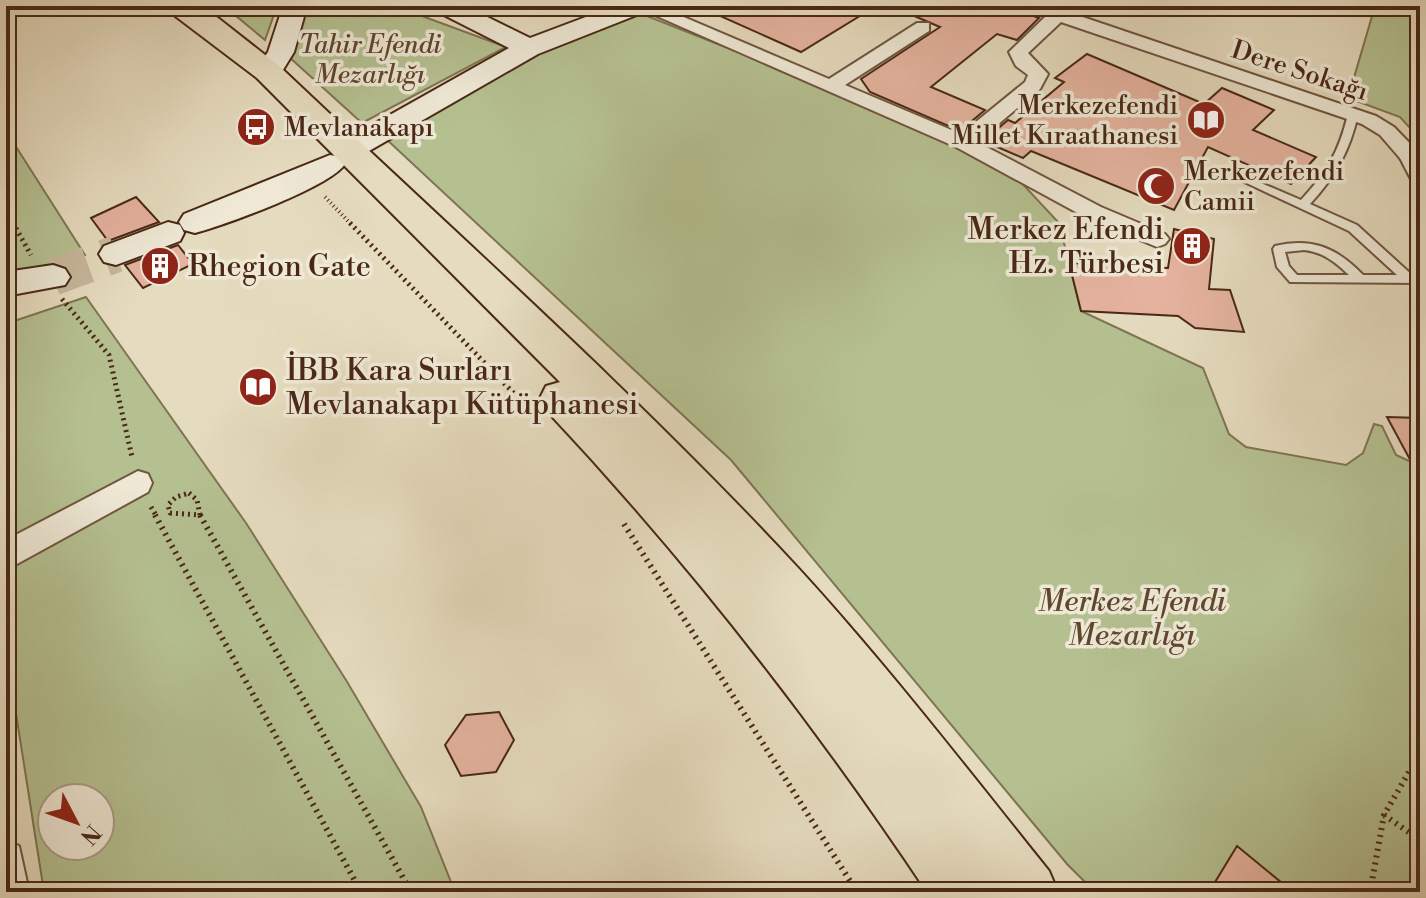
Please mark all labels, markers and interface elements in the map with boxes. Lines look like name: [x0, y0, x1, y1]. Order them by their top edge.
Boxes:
park label: Tahir Efendi Mezarlığı: [299, 29, 442, 91]
street label: Dere Sokağı: [1227, 34, 1372, 108]
place label: Merkezefendi Millet Kıraathanesi: [952, 90, 1178, 152]
library icon: Merkezefendi Millet Kıraathanesi: [1185, 99, 1227, 141]
bus stop icon: Mevlanakapı: [235, 106, 277, 148]
place label: Mevlanakapı: [284, 112, 434, 144]
place label: Merkezefendi Camii: [1184, 156, 1344, 218]
mosque icon: Merkezefendi Camii: [1135, 165, 1177, 207]
place label: Merkez Efendi Hz. Türbesi: [968, 211, 1164, 283]
building icon: Merkez Efendi Hz. Türbesi: [1171, 225, 1213, 267]
building icon: Rhegion Gate: [139, 245, 181, 287]
place label: Rhegion Gate: [188, 248, 371, 286]
place label: İBB Kara Surları Mevlanakapı Kütüphanesi: [286, 351, 639, 424]
library icon: İBB Kara Surları Mevlanakapı Kütüphanesi: [237, 366, 279, 408]
park label: Merkez Efendi Mezarlığı: [1038, 583, 1227, 655]
north arrow: [36, 782, 116, 862]
text: N: [74, 819, 106, 850]

